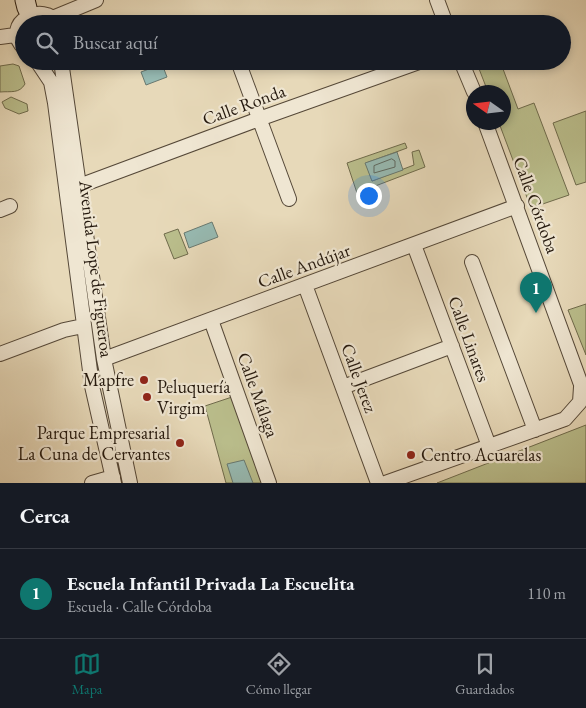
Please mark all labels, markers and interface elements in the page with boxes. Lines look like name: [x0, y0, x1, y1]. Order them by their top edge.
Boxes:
search box: [15, 15, 571, 70]
icon: search: [33, 29, 61, 57]
text: Buscar aquí: [73, 30, 158, 55]
street label: Calle Ronda: [199, 79, 289, 130]
north arrow: [466, 85, 511, 130]
street label: Calle Córdoba: [508, 153, 565, 257]
street label: Avenida Lope de Figueroa: [74, 178, 119, 360]
your location: [356, 183, 382, 209]
street label: Calle Andújar: [254, 238, 353, 293]
pin: 1: [520, 272, 552, 313]
street label: Calle Linares: [443, 293, 496, 385]
street label: Calle Jerez: [336, 340, 383, 416]
street label: Calle Málaga: [232, 349, 285, 441]
place label: Mapfre: [83, 368, 134, 391]
marker: Mapfre: [138, 374, 150, 386]
place label: Peluquería Virgim: [157, 375, 231, 419]
marker: Peluquería Virgim: [141, 391, 153, 403]
place label: Parque Empresarial La Cuna de Cervantes: [18, 421, 170, 465]
marker: Parque Empresarial La Cuna de Cervantes: [174, 437, 186, 449]
place label: Centro Acuarelas: [421, 443, 541, 466]
marker: Centro Acuarelas: [405, 449, 417, 461]
text: Cerca: [20, 502, 70, 529]
text: Escuela Infantil Privada La Escuelita: [67, 571, 355, 596]
text: 1: [32, 583, 40, 604]
text: 110 m: [527, 583, 566, 604]
text: Escuela · Calle Córdoba: [67, 596, 212, 617]
tab: Mapa: [72, 650, 102, 698]
tab: Cómo llegar: [246, 650, 312, 698]
tab: Guardados: [455, 650, 514, 698]

